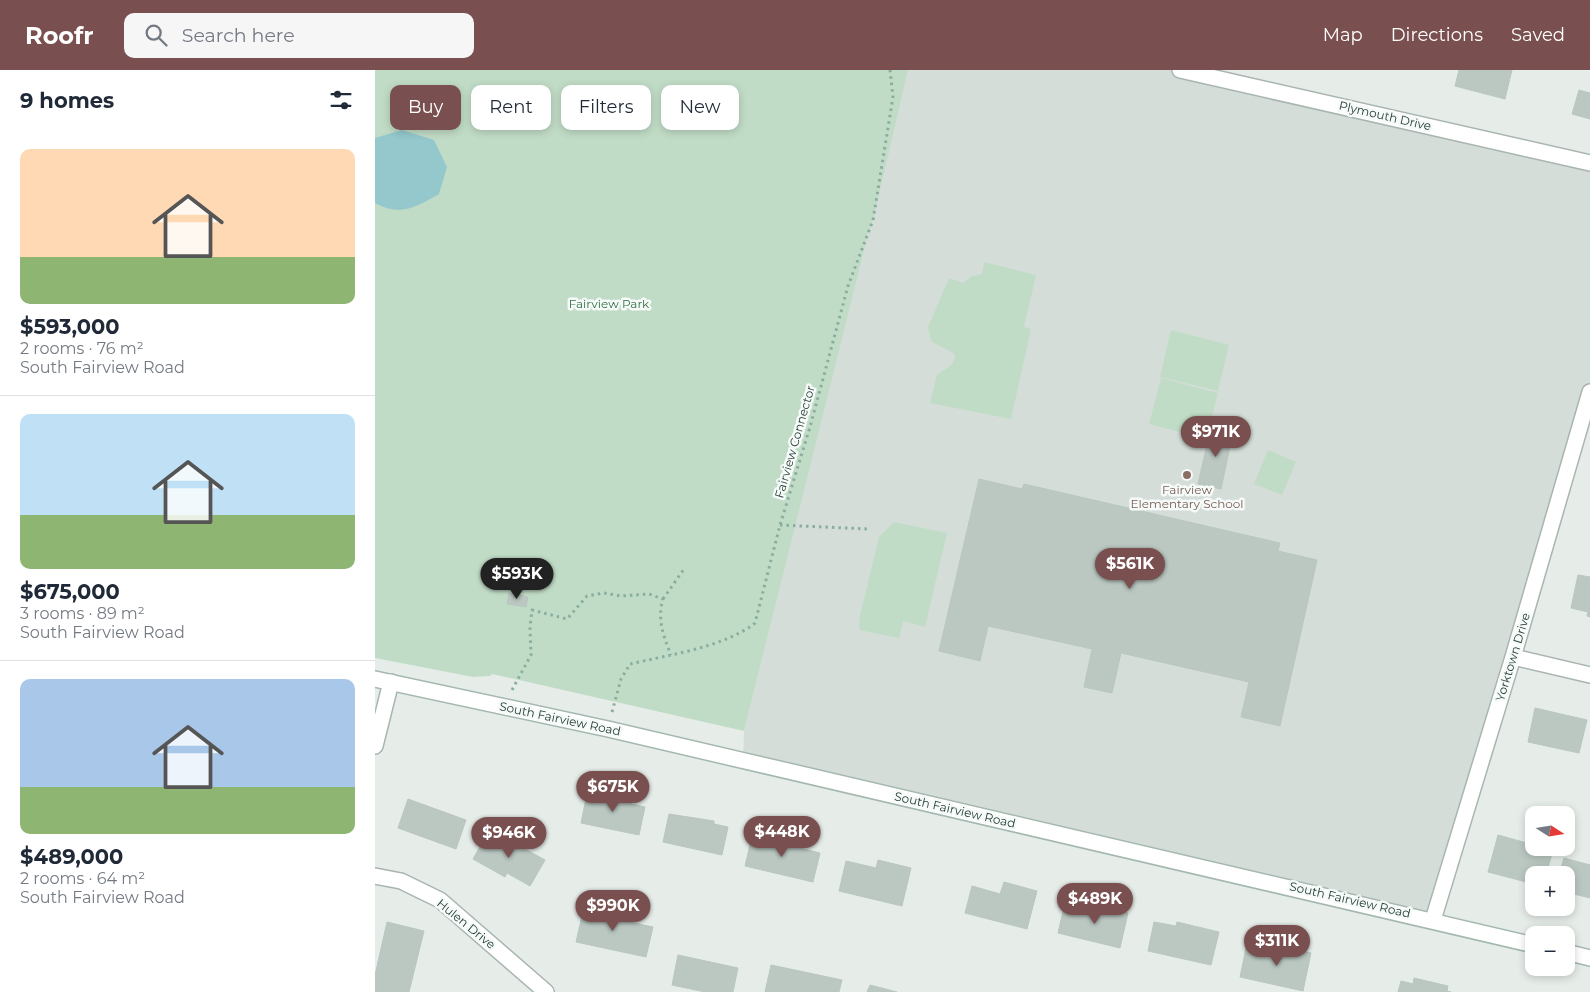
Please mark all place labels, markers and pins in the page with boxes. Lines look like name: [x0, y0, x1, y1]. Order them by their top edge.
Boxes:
pin: $971K: [1181, 416, 1251, 458]
marker: Fairview Elementary School: [1181, 469, 1193, 481]
place label: Fairview Elementary School: [1130, 482, 1244, 511]
pin: $561K: [1095, 548, 1165, 590]
pin: $593K: [482, 558, 552, 600]
pin: $675K: [578, 770, 648, 813]
pin: $946K: [474, 816, 544, 859]
pin: $448K: [747, 816, 817, 858]
pin: $489K: [1060, 882, 1130, 925]
pin: $990K: [578, 890, 648, 932]
pin: $311K: [1242, 924, 1312, 967]

